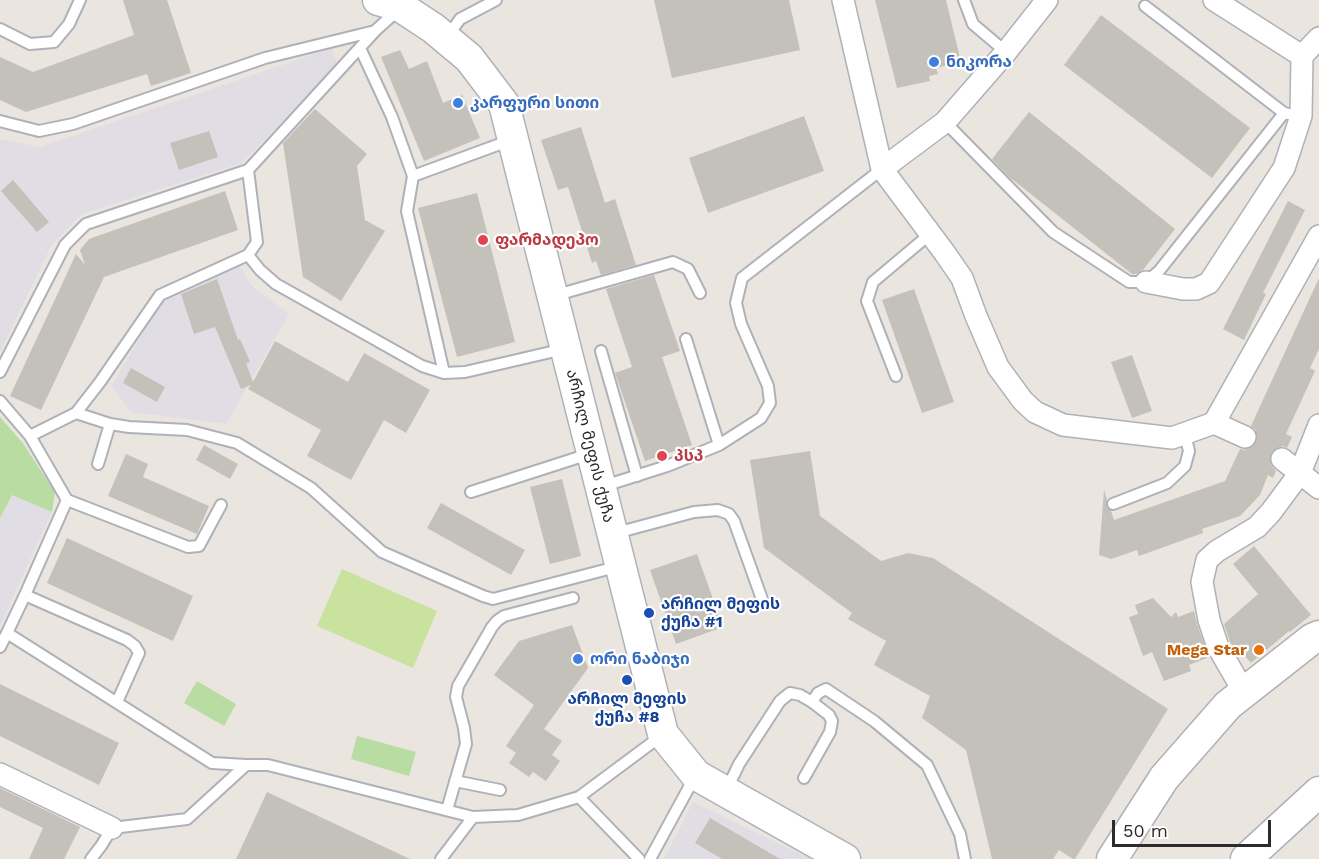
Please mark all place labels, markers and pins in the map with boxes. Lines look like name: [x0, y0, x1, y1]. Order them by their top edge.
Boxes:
place label: ნიკორა: [946, 52, 1012, 72]
marker: ნიკორა: [927, 55, 941, 69]
place label: კარფური სითი: [470, 93, 599, 113]
marker: კარფური სითი: [451, 96, 465, 110]
place label: ფარმადეპო: [495, 230, 599, 250]
marker: ფარმადეპო: [476, 233, 490, 247]
place label: პსპ: [674, 446, 703, 466]
marker: პსპ: [655, 449, 669, 463]
place label: არჩილ მეფის ქუჩა #1: [661, 594, 780, 632]
marker: არჩილ მეფის ქუჩა #1: [642, 606, 656, 620]
place label: Mega Star: [1167, 640, 1247, 660]
marker: Mega Star: [1252, 643, 1266, 657]
place label: ორი ნაბიჯი: [590, 649, 690, 669]
marker: ორი ნაბიჯი: [571, 652, 585, 666]
marker: არჩილ მეფის ქუჩა #8: [620, 673, 634, 687]
place label: არჩილ მეფის ქუჩა #8: [568, 689, 686, 727]

